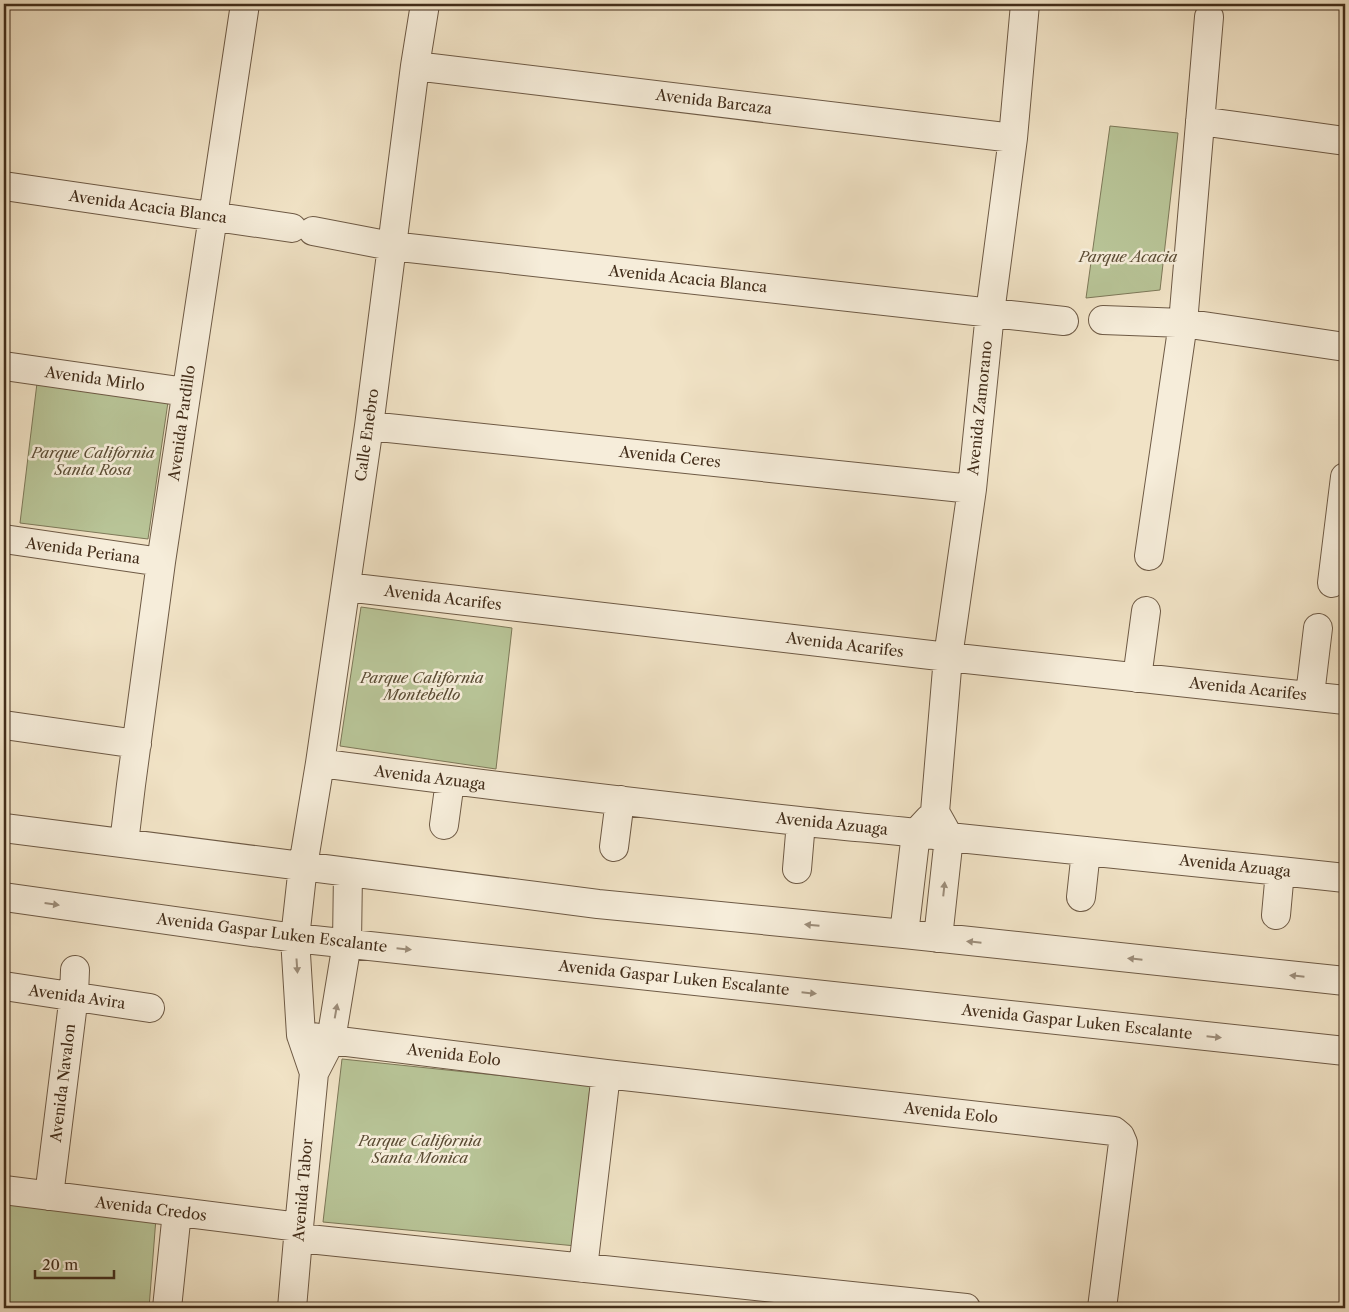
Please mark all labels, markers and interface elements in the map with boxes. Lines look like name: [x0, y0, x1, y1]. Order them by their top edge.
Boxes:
street label: Avenida Barcaza: [654, 85, 773, 118]
street label: Avenida Acacia Blanca: [67, 186, 228, 227]
park label: Parque Acacia: [1078, 247, 1177, 266]
street label: Avenida Acacia Blanca: [607, 261, 768, 296]
street label: Avenida Zamorano: [963, 340, 996, 477]
street label: Avenida Mirlo: [43, 362, 146, 395]
street label: Avenida Pardillo: [164, 364, 199, 483]
street label: Calle Enebro: [351, 387, 382, 482]
street label: Avenida Ceres: [617, 442, 722, 471]
park label: Parque California Santa Rosa: [30, 443, 155, 479]
street label: Avenida Periana: [24, 533, 141, 568]
street label: Avenida Acarifes: [382, 581, 503, 614]
street label: Avenida Acarifes: [784, 628, 905, 661]
park label: Parque California Montebello: [359, 668, 484, 704]
street label: Avenida Acarifes: [1187, 673, 1308, 704]
street label: Avenida Azuaga: [372, 761, 487, 794]
street label: Avenida Azuaga: [774, 808, 889, 839]
street label: Avenida Azuaga: [1177, 850, 1292, 881]
one-way arrow: [940, 881, 948, 897]
one-way arrow: [44, 900, 60, 908]
street label: Avenida Gaspar Luken Escalante: [155, 909, 388, 956]
one-way arrow: [804, 921, 820, 929]
one-way arrow: [965, 937, 981, 945]
one-way arrow: [396, 946, 412, 954]
one-way arrow: [1127, 955, 1143, 963]
street label: Avenida Gaspar Luken Escalante: [557, 956, 790, 999]
one-way arrow: [293, 959, 301, 975]
one-way arrow: [1288, 972, 1304, 980]
street label: Avenida Avira: [26, 980, 127, 1013]
one-way arrow: [802, 989, 818, 997]
street label: Avenida Gaspar Luken Escalante: [960, 1000, 1193, 1043]
one-way arrow: [332, 1002, 340, 1018]
street label: Avenida Navalon: [46, 1022, 79, 1144]
one-way arrow: [1207, 1033, 1223, 1041]
street label: Avenida Eolo: [405, 1039, 502, 1070]
street label: Avenida Eolo: [902, 1098, 999, 1127]
park label: Parque California Santa Monica: [357, 1131, 482, 1167]
street label: Avenida Tabor: [288, 1137, 317, 1243]
street label: Avenida Credos: [93, 1192, 208, 1225]
scale bar: [35, 1247, 114, 1279]
text: 20 m: [42, 1255, 78, 1274]

